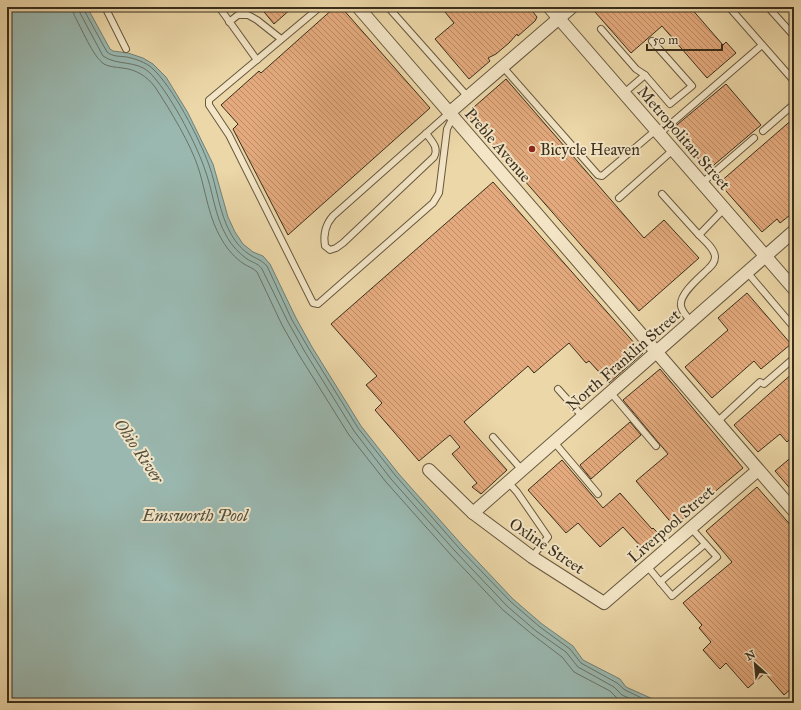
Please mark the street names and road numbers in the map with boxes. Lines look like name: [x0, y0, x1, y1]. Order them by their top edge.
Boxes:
street label: Metropolitan Street: [634, 82, 735, 194]
street label: Preble Avenue: [461, 104, 535, 186]
street label: North Franklin Street: [562, 305, 684, 415]
street label: Liverpool Street: [624, 481, 718, 567]
street label: Oxline Street: [506, 514, 588, 578]

